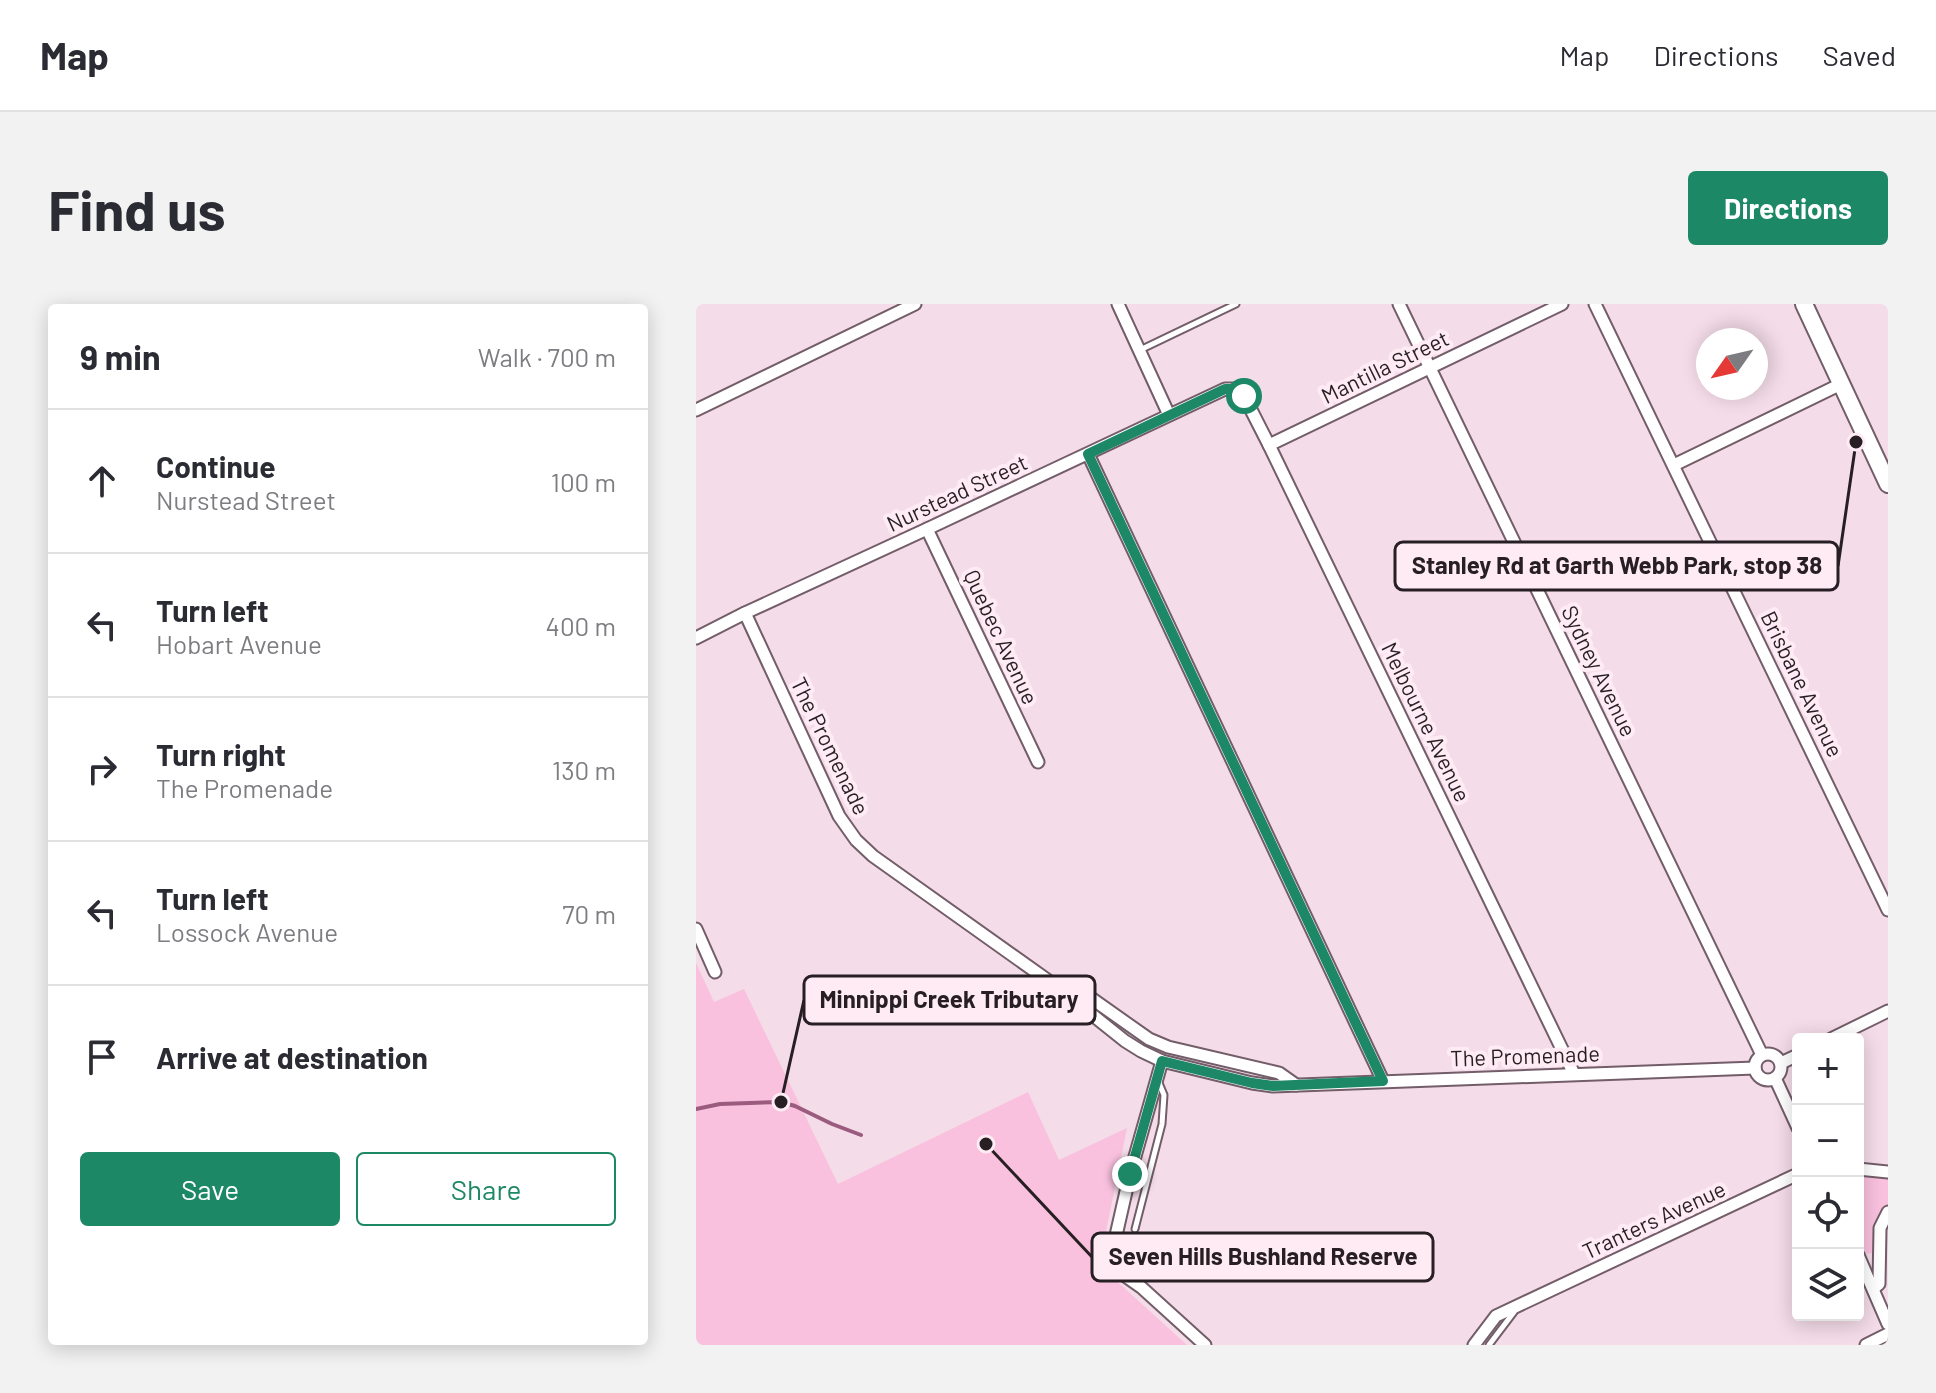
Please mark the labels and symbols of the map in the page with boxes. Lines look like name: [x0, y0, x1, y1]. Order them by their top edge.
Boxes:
street label: Mantilla Street: [1317, 324, 1452, 408]
north arrow: [1696, 328, 1768, 400]
route start: [1226, 378, 1262, 414]
street label: Nurstead Street: [882, 448, 1031, 536]
callout: Stanley Rd at Garth Webb Park, stop 38: [1395, 542, 1838, 590]
text: Stanley Rd at Garth Webb Park, stop 38: [1412, 550, 1822, 579]
street label: Quebec Avenue: [959, 565, 1044, 708]
street label: Sydney Avenue: [1557, 601, 1643, 740]
street label: Brisbane Avenue: [1756, 606, 1849, 761]
street label: Melbourne Avenue: [1377, 638, 1477, 805]
street label: The Promenade: [786, 673, 875, 819]
callout: Minnippi Creek Tributary: [804, 976, 1095, 1024]
text: Minnippi Creek Tributary: [819, 984, 1079, 1013]
street label: The Promenade: [1450, 1039, 1600, 1071]
route end: [1112, 1156, 1148, 1192]
street label: Tranters Avenue: [1578, 1175, 1729, 1264]
callout: Seven Hills Bushland Reserve: [1092, 1233, 1433, 1281]
text: Seven Hills Bushland Reserve: [1108, 1241, 1418, 1270]

